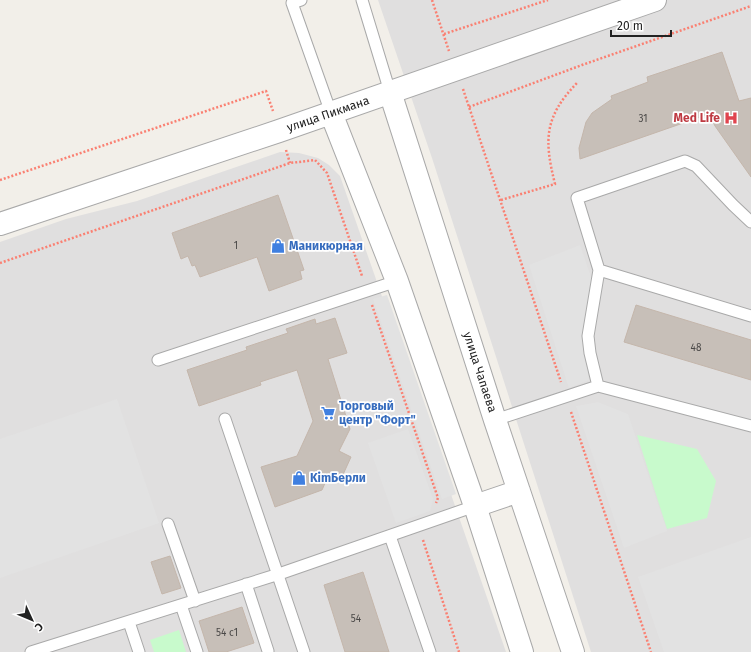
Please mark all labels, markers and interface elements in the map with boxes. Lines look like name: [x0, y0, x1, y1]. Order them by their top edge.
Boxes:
scale bar: [611, 12, 671, 38]
text: 20 m: [617, 19, 643, 33]
street label: улица Пикмана: [285, 93, 371, 135]
hospital icon: Med Life: [723, 110, 739, 126]
place label: Med Life: [674, 111, 720, 125]
house number: 31: [638, 113, 648, 125]
shop icon: Маникюрная: [270, 238, 286, 254]
place label: Маникюрная: [289, 239, 363, 253]
house number: 1: [234, 240, 238, 252]
street label: улица Чапаева: [460, 330, 500, 414]
house number: 48: [691, 342, 702, 354]
place label: Торговый центр "Форт": [339, 399, 416, 427]
supermarket icon: Торговый центр "Форт": [320, 405, 336, 421]
shop icon: KimБерли: [291, 470, 307, 486]
place label: KimБерли: [310, 471, 366, 485]
north arrow: [12, 600, 52, 640]
house number: 54: [351, 613, 362, 625]
text: С: [31, 620, 46, 634]
house number: 54 с1: [216, 627, 238, 639]

